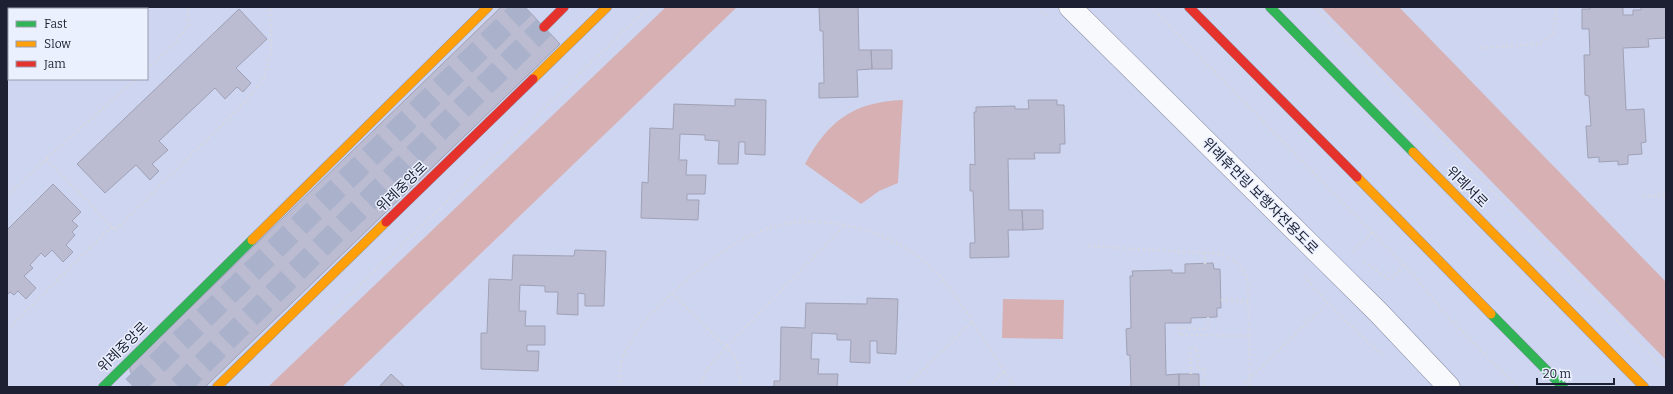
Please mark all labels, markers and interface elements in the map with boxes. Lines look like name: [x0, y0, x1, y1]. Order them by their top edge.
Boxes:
legend: [8, 8, 148, 80]
text: Fast: [44, 17, 68, 31]
text: Slow: [44, 37, 71, 51]
text: Jam: [43, 57, 66, 71]
street label: 위례휴먼링 보행자전용도로: [1198, 134, 1322, 258]
street label: 위례중앙로: [373, 158, 431, 215]
street label: 위례서로: [1443, 163, 1491, 211]
street label: 위례중앙로: [94, 318, 152, 376]
scale bar: [1537, 360, 1614, 386]
text: 20 m: [1543, 367, 1572, 381]

